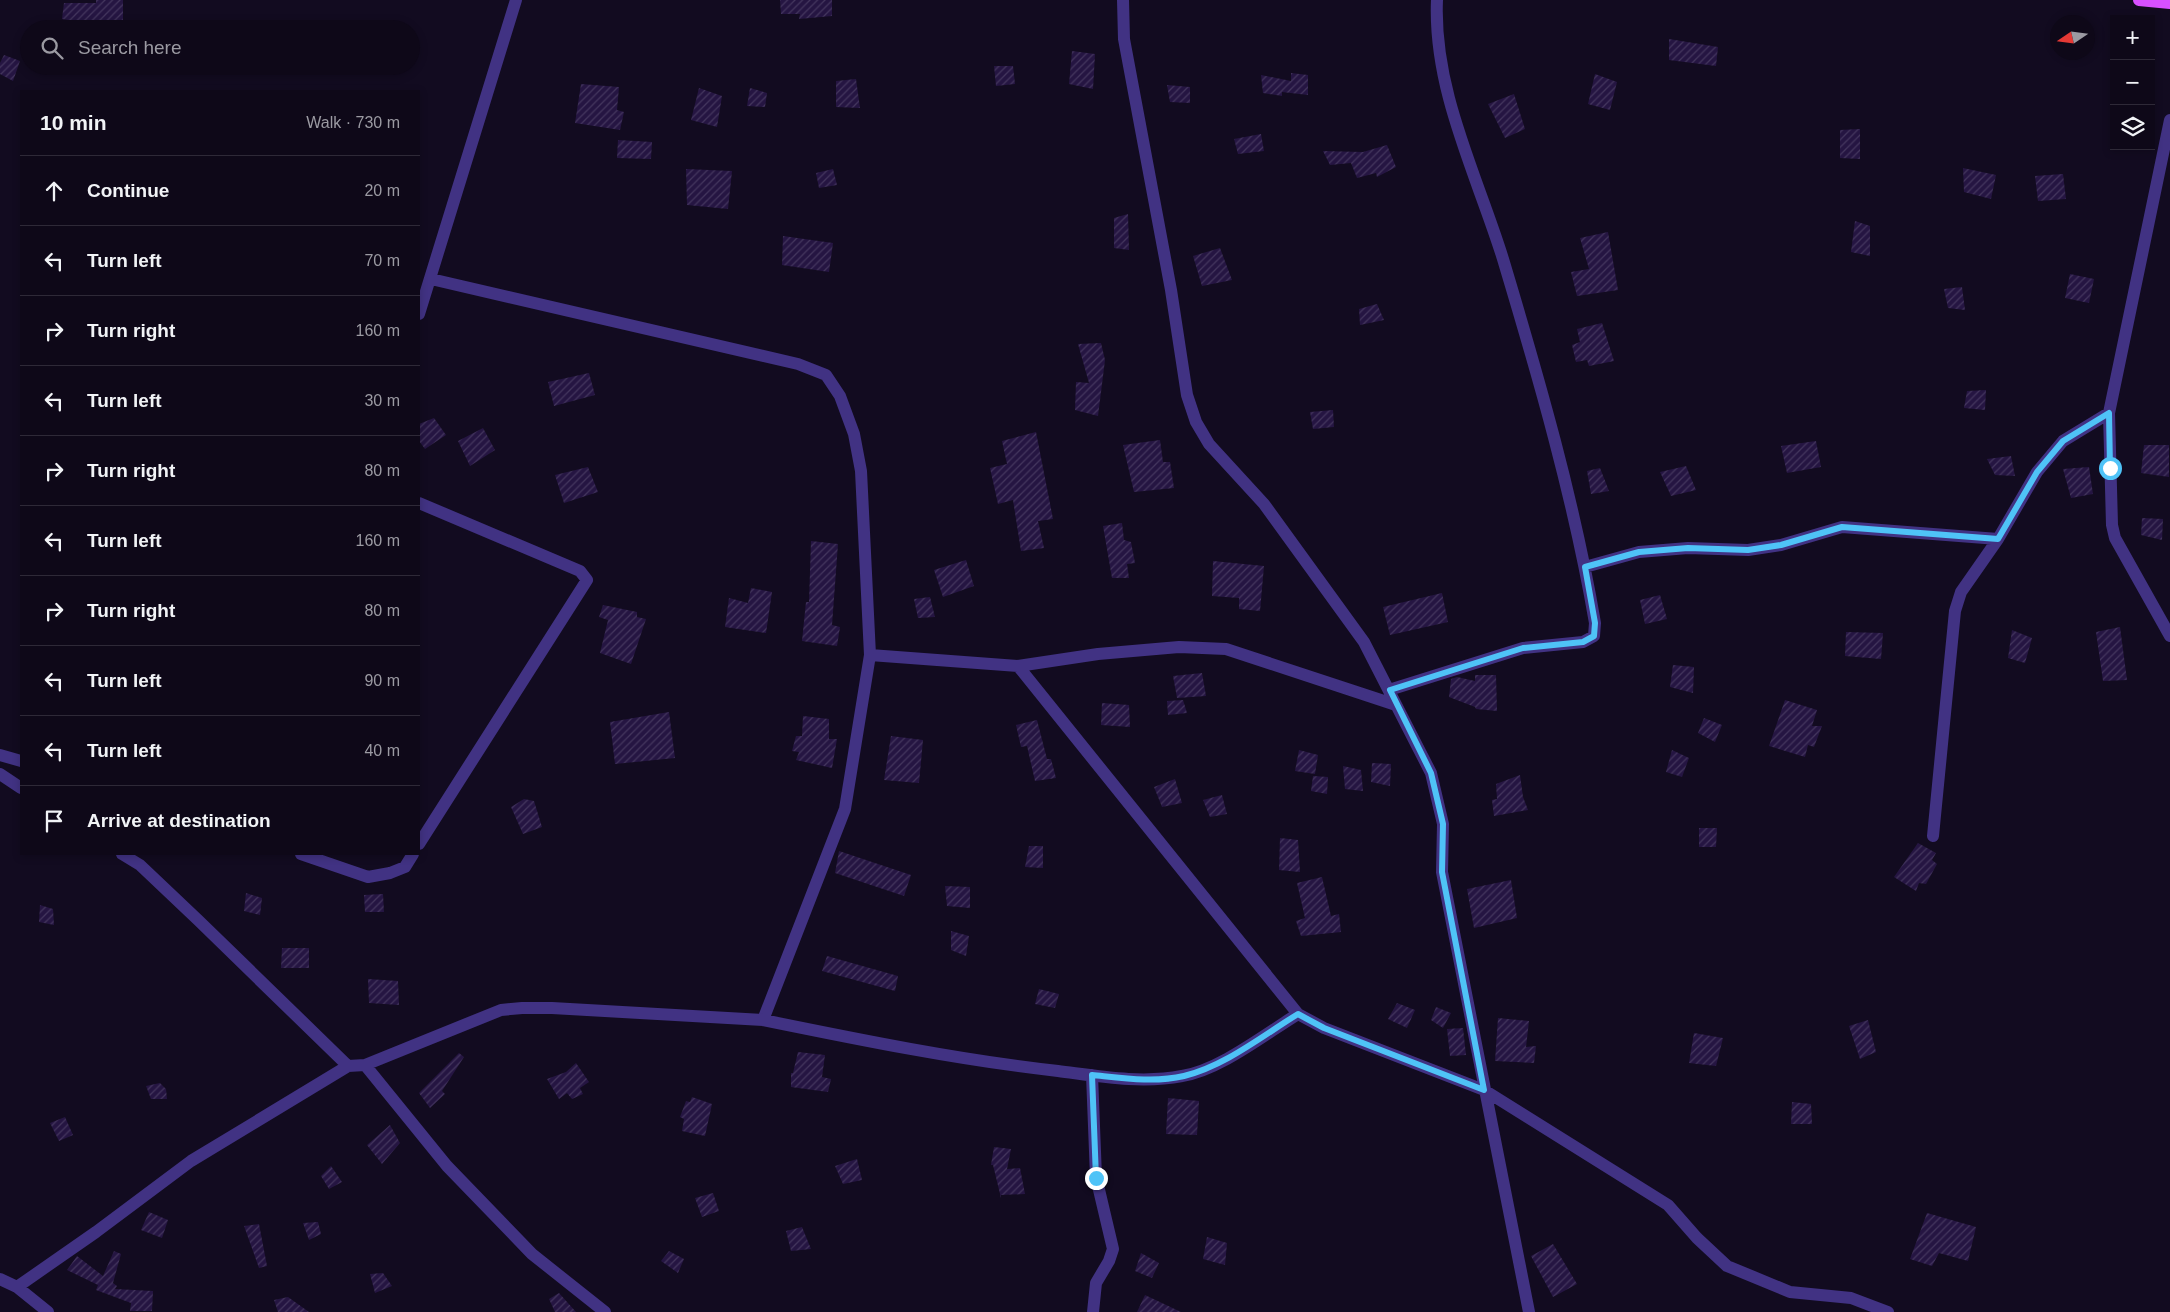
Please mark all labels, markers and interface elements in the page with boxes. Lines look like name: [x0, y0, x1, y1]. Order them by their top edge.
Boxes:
north arrow: [2050, 15, 2095, 60]
map controls: [2110, 15, 2155, 150]
button: +: [2110, 15, 2155, 60]
search box: [20, 20, 420, 75]
icon: search: [38, 34, 66, 62]
text: Search here: [78, 37, 182, 58]
button: −: [2110, 60, 2155, 105]
button: layers: [2110, 105, 2155, 150]
text: 10 min: [40, 111, 107, 134]
text: Walk · 730 m: [306, 114, 400, 131]
icon: ahead: [40, 177, 68, 205]
text: Continue: [87, 180, 169, 201]
text: 20 m: [364, 182, 400, 199]
icon: left: [40, 247, 68, 275]
text: Turn left: [87, 250, 162, 271]
text: 70 m: [364, 252, 400, 269]
icon: right: [40, 317, 68, 345]
text: Turn right: [87, 320, 175, 341]
text: 160 m: [356, 322, 400, 339]
icon: left: [40, 387, 68, 415]
text: Turn left: [87, 390, 162, 411]
text: 30 m: [364, 392, 400, 409]
icon: right: [40, 457, 68, 485]
route start: [2099, 457, 2122, 480]
text: Turn right: [87, 460, 175, 481]
text: 80 m: [364, 462, 400, 479]
icon: left: [40, 527, 68, 555]
text: Turn left: [87, 530, 162, 551]
text: 160 m: [356, 532, 400, 549]
icon: right: [40, 597, 68, 625]
text: Turn right: [87, 600, 175, 621]
text: 80 m: [364, 602, 400, 619]
icon: left: [40, 667, 68, 695]
text: Turn left: [87, 670, 162, 691]
text: 90 m: [364, 672, 400, 689]
icon: left: [40, 737, 68, 765]
text: Turn left: [87, 740, 162, 761]
text: 40 m: [364, 742, 400, 759]
icon: arrive: [40, 807, 68, 835]
text: Arrive at destination: [87, 810, 271, 831]
route end: [1085, 1167, 1108, 1190]

